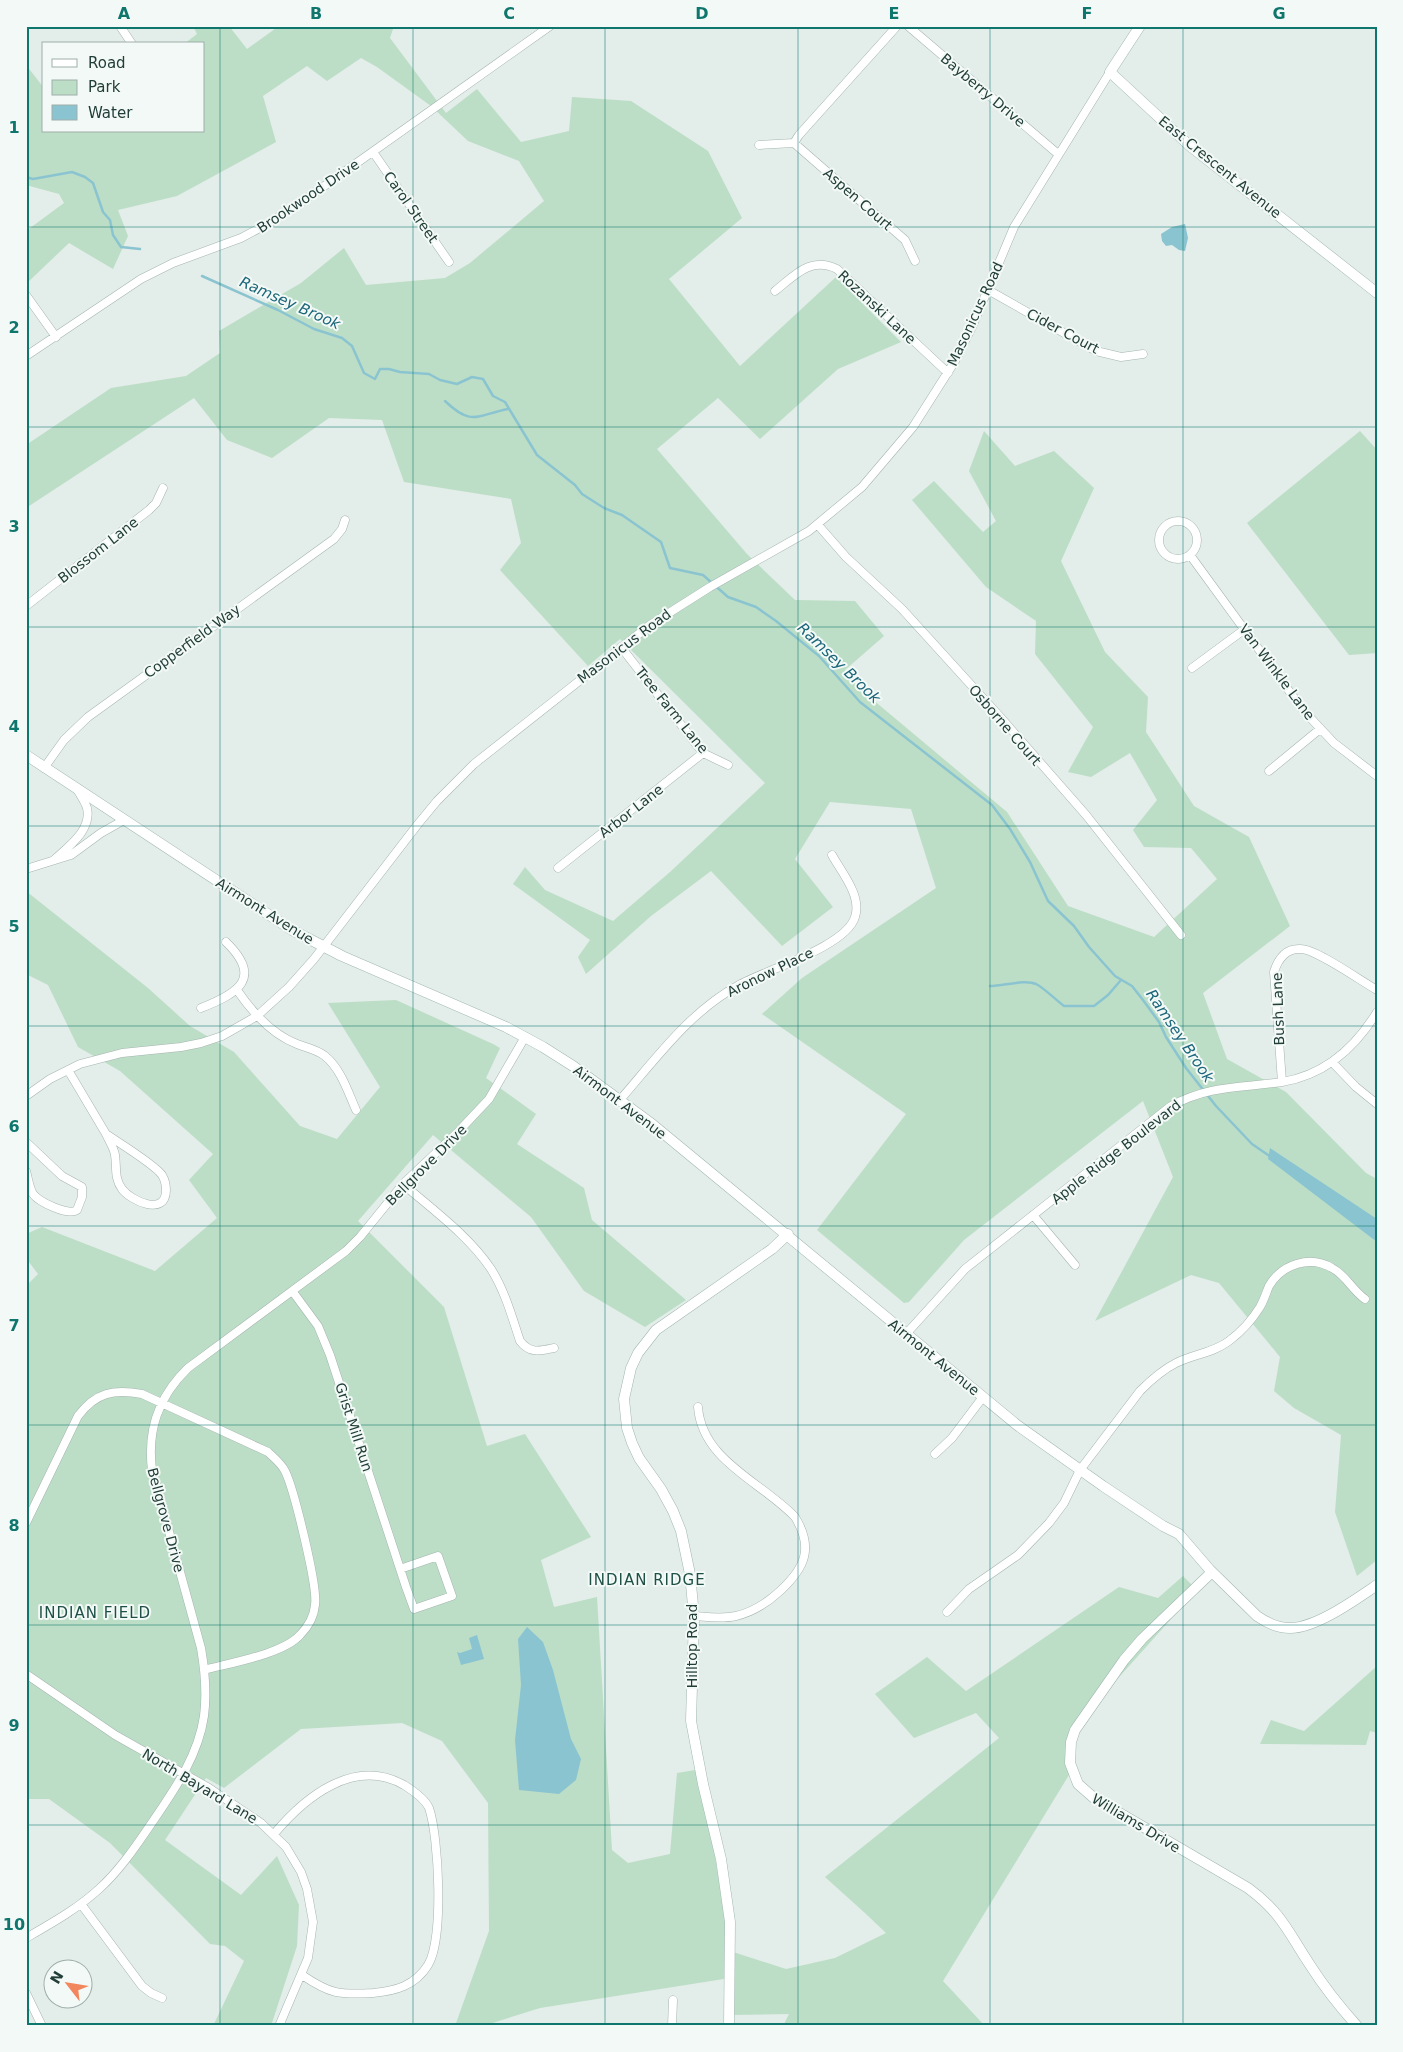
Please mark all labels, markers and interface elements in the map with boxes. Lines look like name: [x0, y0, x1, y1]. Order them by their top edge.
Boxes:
text: A: [118, 4, 131, 23]
text: B: [310, 4, 322, 23]
text: C: [503, 4, 515, 23]
text: D: [695, 4, 709, 23]
text: E: [889, 4, 899, 23]
text: F: [1082, 4, 1092, 23]
text: G: [1272, 4, 1286, 23]
legend: [42, 42, 205, 132]
street label: Bayberry Drive: [938, 50, 1028, 130]
text: Road: [88, 54, 126, 72]
text: Park: [88, 78, 121, 96]
text: Water: [88, 104, 133, 122]
street label: East Crescent Avenue: [1156, 113, 1284, 221]
text: 1: [8, 118, 20, 137]
street label: Brookwood Drive: [254, 156, 362, 236]
street label: Aspen Court: [820, 165, 896, 234]
street label: Carol Street: [381, 168, 442, 246]
street label: Masonicus Road: [944, 260, 1006, 368]
street label: Rozanski Lane: [835, 267, 919, 347]
water label: Ramsey Brook: [237, 273, 344, 334]
street label: Cider Court: [1024, 305, 1102, 357]
text: 2: [8, 318, 20, 337]
street label: Blossom Lane: [55, 514, 141, 586]
text: 3: [8, 517, 20, 536]
street label: Copperfield Way: [141, 601, 243, 681]
street label: Masonicus Road: [574, 606, 674, 686]
water label: Ramsey Brook: [794, 619, 885, 708]
street label: Van Winkle Lane: [1236, 621, 1318, 723]
street label: Tree Farm Lane: [632, 663, 712, 756]
street label: Osborne Court: [966, 681, 1045, 769]
text: 4: [8, 717, 20, 736]
street label: Arbor Lane: [596, 781, 666, 841]
street label: Airmont Avenue: [213, 875, 317, 947]
text: 5: [8, 917, 20, 936]
street label: Aronow Place: [724, 944, 816, 1000]
street label: Bush Lane: [1269, 972, 1287, 1046]
water label: Ramsey Brook: [1142, 986, 1219, 1087]
street label: Airmont Avenue: [570, 1062, 670, 1142]
street label: Apple Ridge Boulevard: [1048, 1097, 1184, 1207]
text: 6: [8, 1117, 20, 1136]
street label: Bellgrove Drive: [382, 1121, 470, 1209]
text: 7: [8, 1316, 20, 1335]
street label: Airmont Avenue: [885, 1316, 983, 1398]
street label: Grist Mill Run: [332, 1380, 376, 1474]
street label: Bellgrove Drive: [144, 1466, 188, 1574]
text: 8: [8, 1516, 20, 1535]
district label: INDIAN RIDGE: [588, 1571, 706, 1589]
district label: INDIAN FIELD: [39, 1604, 151, 1622]
street label: Hilltop Road: [684, 1604, 700, 1688]
text: 9: [8, 1716, 20, 1735]
street label: North Bayard Lane: [140, 1745, 260, 1827]
street label: Williams Drive: [1089, 1790, 1183, 1856]
text: 10: [3, 1915, 25, 1934]
north arrow: [42, 1960, 92, 2010]
text: N: [47, 1968, 67, 1986]

